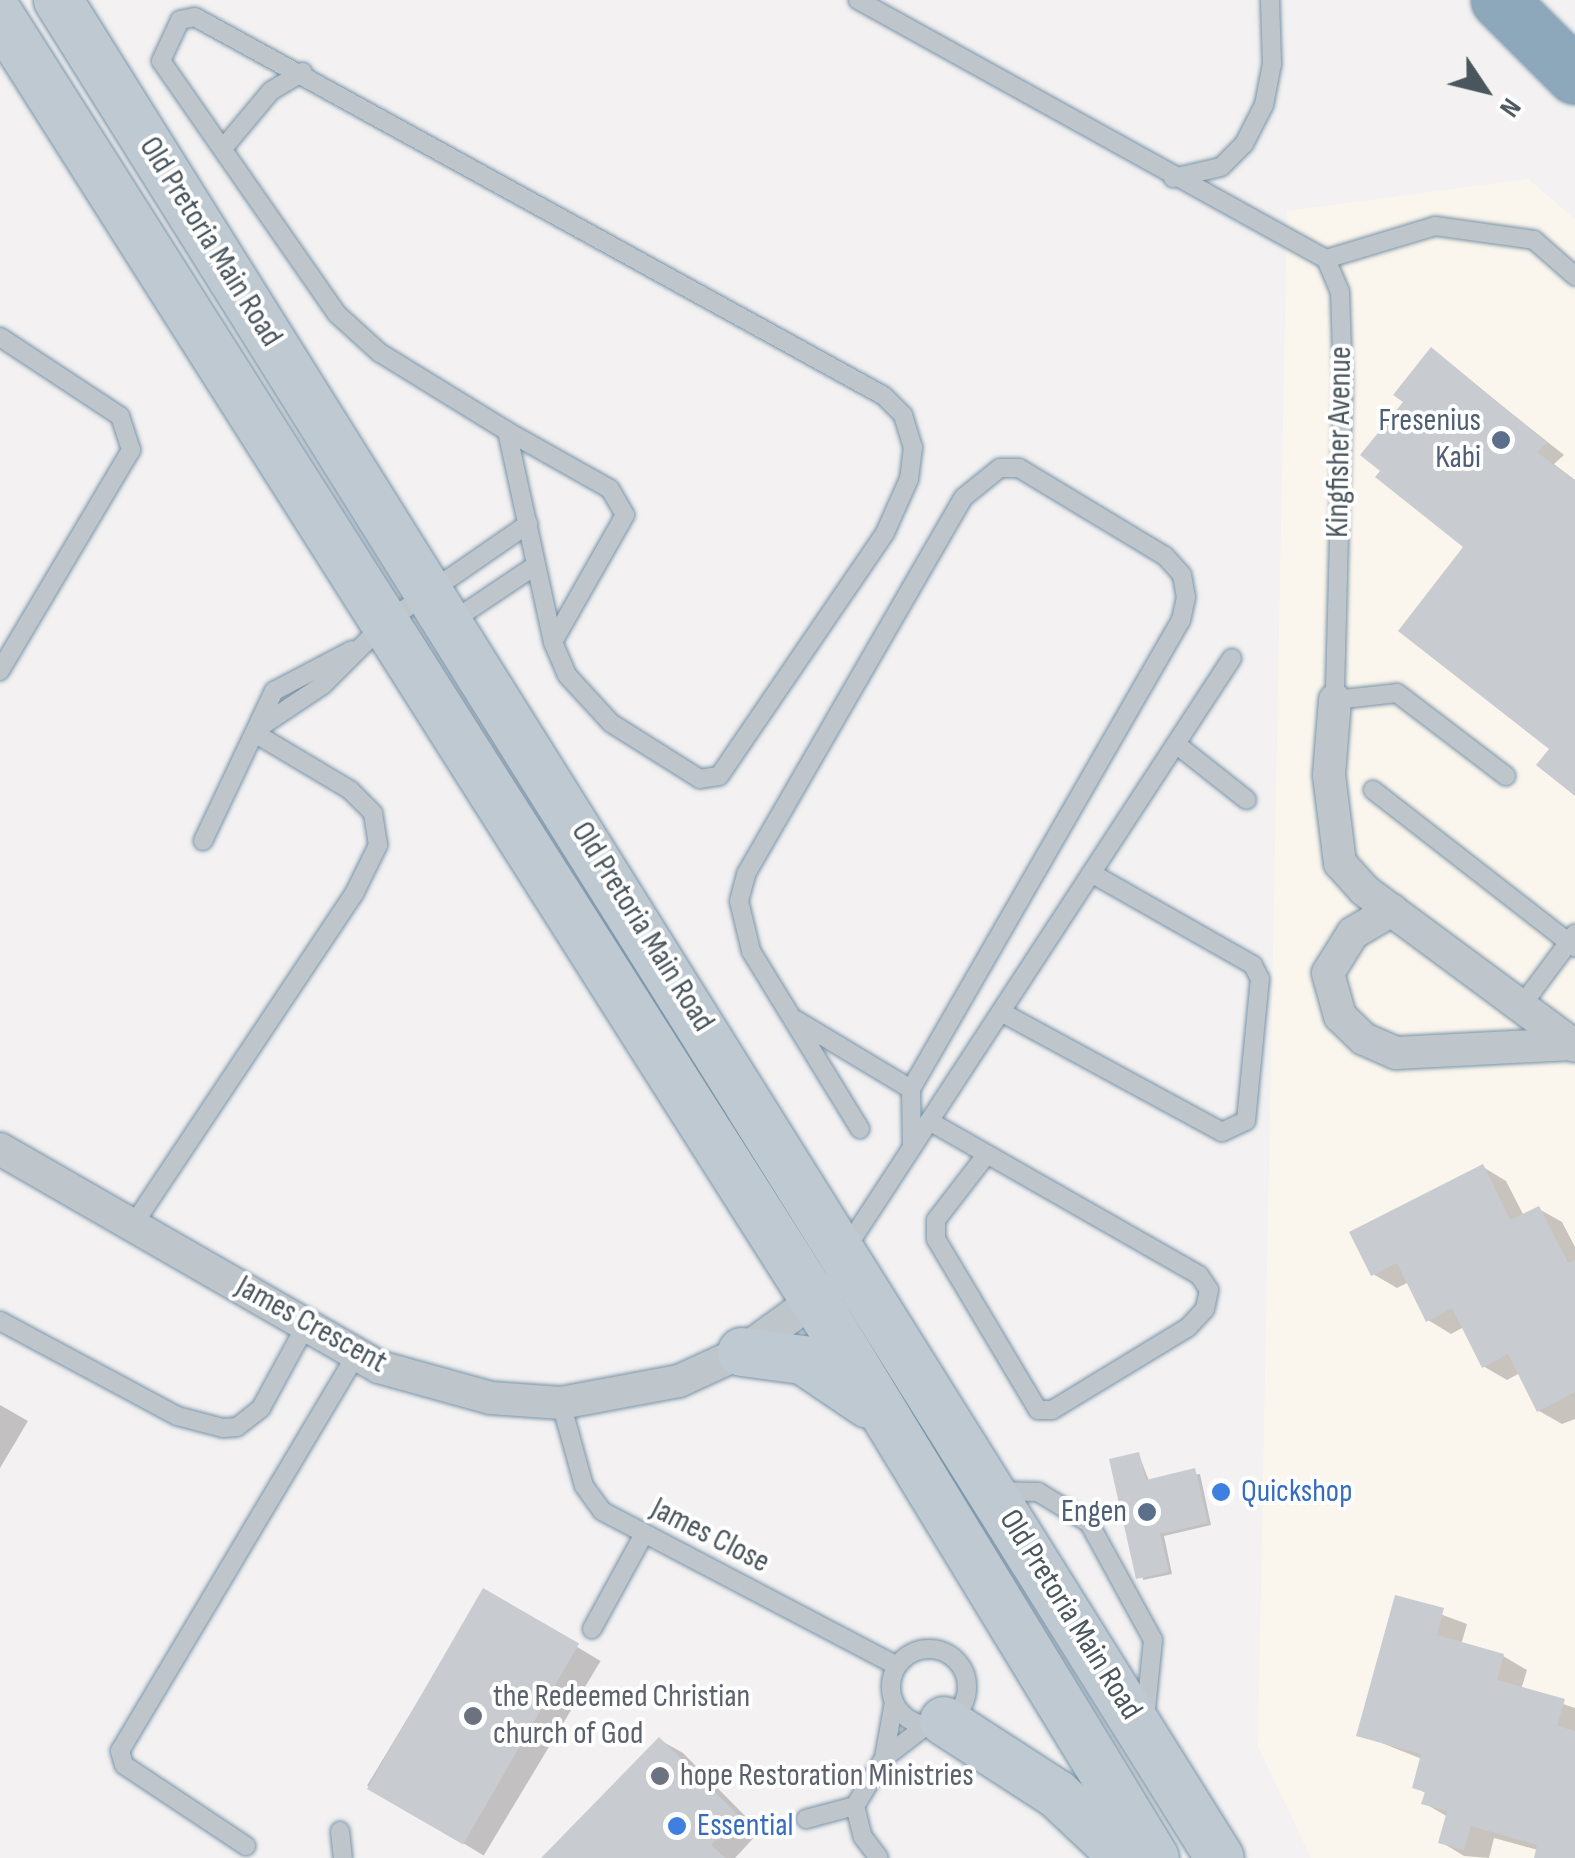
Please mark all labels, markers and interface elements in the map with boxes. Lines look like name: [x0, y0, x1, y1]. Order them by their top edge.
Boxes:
north arrow: [1435, 40, 1535, 140]
text: N: [1492, 92, 1528, 123]
street label: Old Pretoria Main Road: [130, 130, 290, 354]
street label: Kingfisher Avenue: [1319, 346, 1361, 538]
place label: Fresenius Kabi: [1379, 403, 1481, 478]
marker: Fresenius Kabi: [1490, 429, 1512, 451]
street label: Old Pretoria Main Road: [562, 815, 722, 1039]
street label: James Crescent: [229, 1268, 393, 1382]
place label: Quickshop: [1241, 1473, 1352, 1511]
marker: Quickshop: [1210, 1481, 1232, 1503]
street label: James Close: [644, 1490, 776, 1582]
place label: Engen: [1061, 1493, 1127, 1531]
marker: Engen: [1136, 1501, 1158, 1523]
street label: Old Pretoria Main Road: [990, 1503, 1150, 1727]
place label: the Redeemed Christian church of God: [493, 1679, 750, 1754]
marker: the Redeemed Christian church of God: [462, 1705, 484, 1727]
place label: hope Restoration Ministries: [680, 1757, 974, 1795]
marker: hope Restoration Ministries: [649, 1765, 671, 1787]
place label: Essential: [697, 1807, 794, 1845]
marker: Essential: [666, 1815, 688, 1837]

